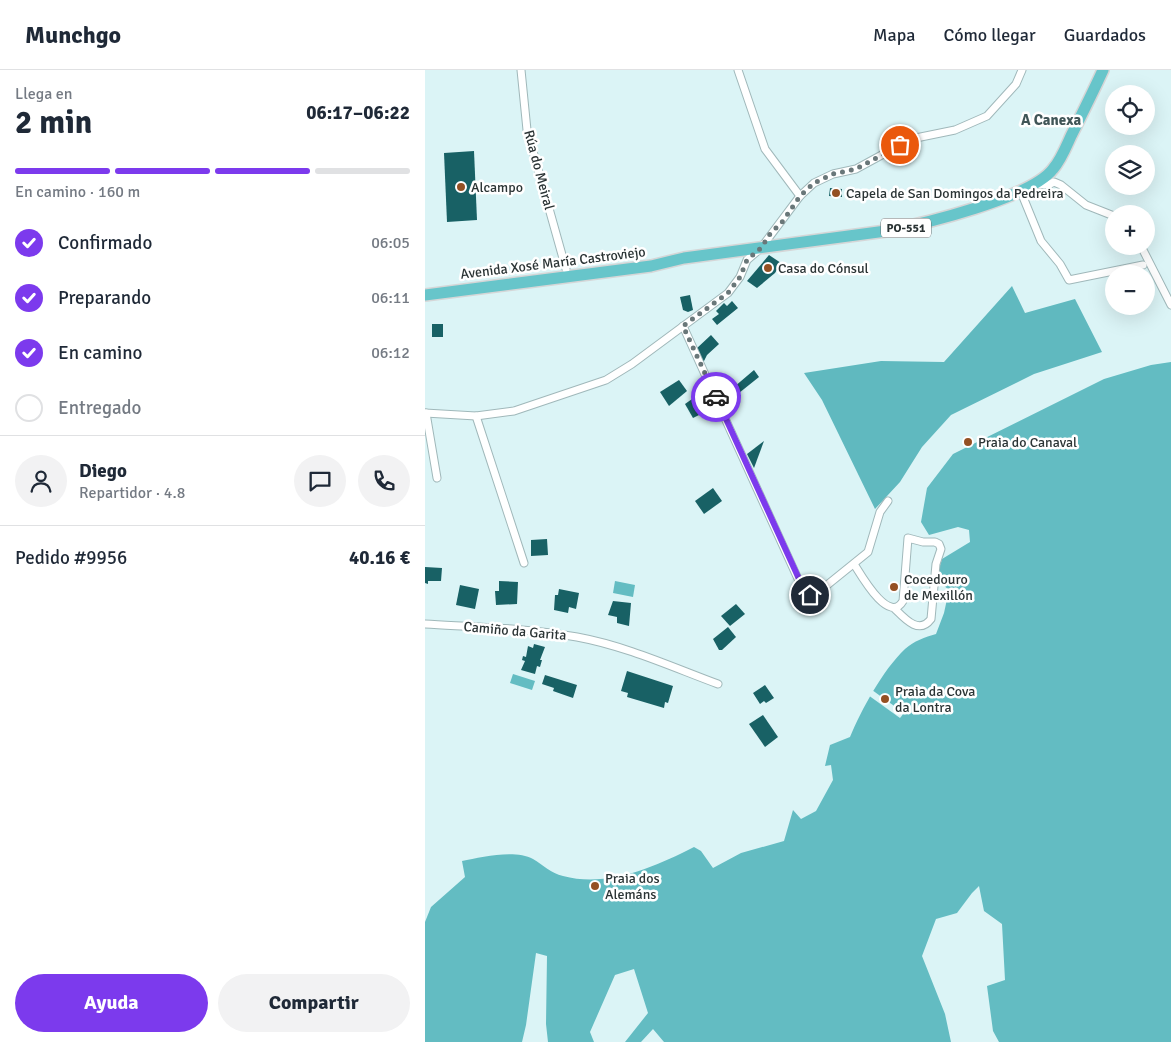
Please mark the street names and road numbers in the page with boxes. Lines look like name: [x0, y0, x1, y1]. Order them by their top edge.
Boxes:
street label: Rúa do Meiral: [520, 128, 558, 212]
road number: PO-551: [881, 218, 931, 238]
street label: Avenida Xosé María Castroviejo: [459, 243, 647, 283]
street label: Camiño da Garita: [463, 618, 567, 644]

